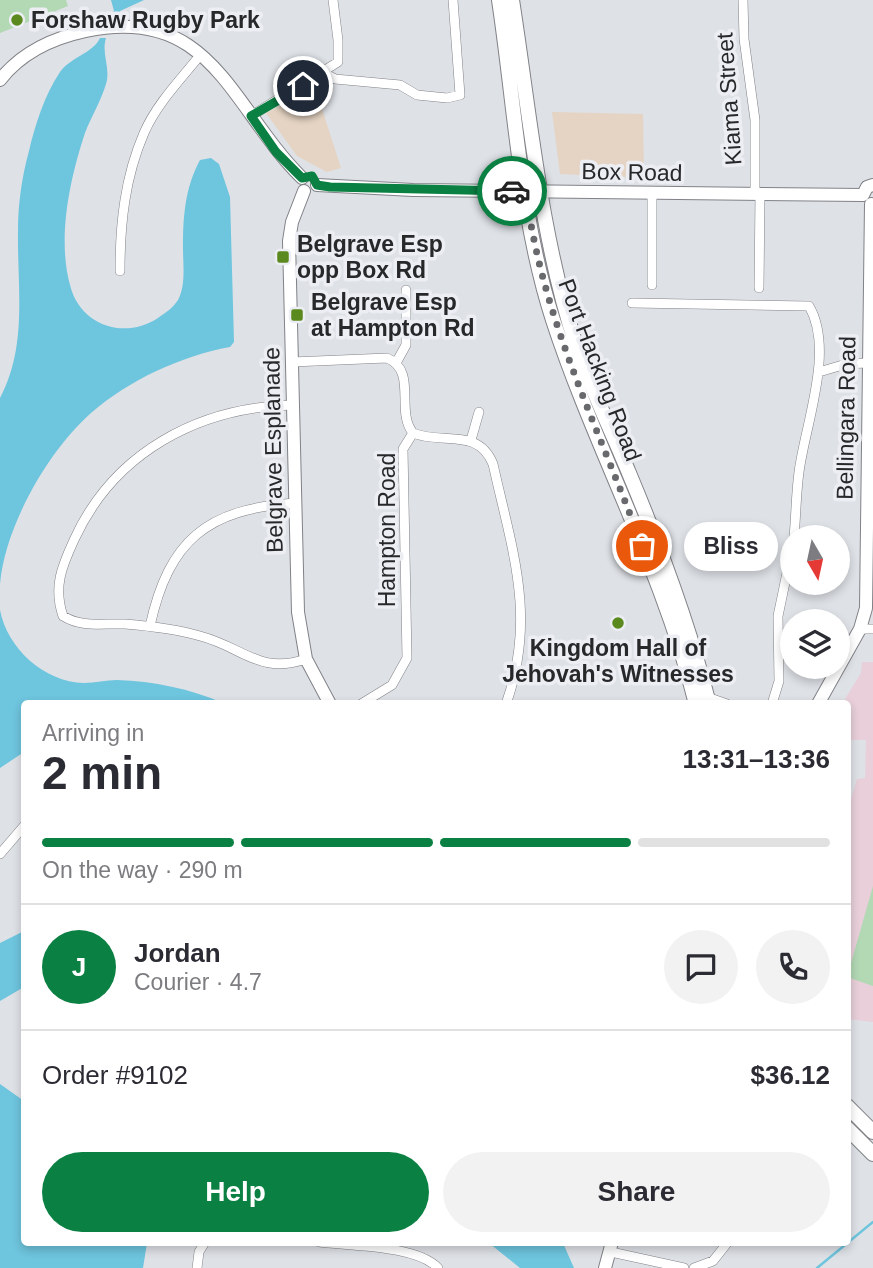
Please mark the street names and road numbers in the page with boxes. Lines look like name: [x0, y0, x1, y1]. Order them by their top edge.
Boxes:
street label: Kiama Street: [711, 31, 747, 166]
street label: Box Road: [581, 158, 683, 186]
street label: Port Hacking Road: [553, 275, 647, 465]
street label: Bellingara Road: [832, 336, 860, 500]
street label: Belgrave Esplanade: [258, 347, 288, 553]
street label: Hampton Road: [374, 453, 400, 607]

